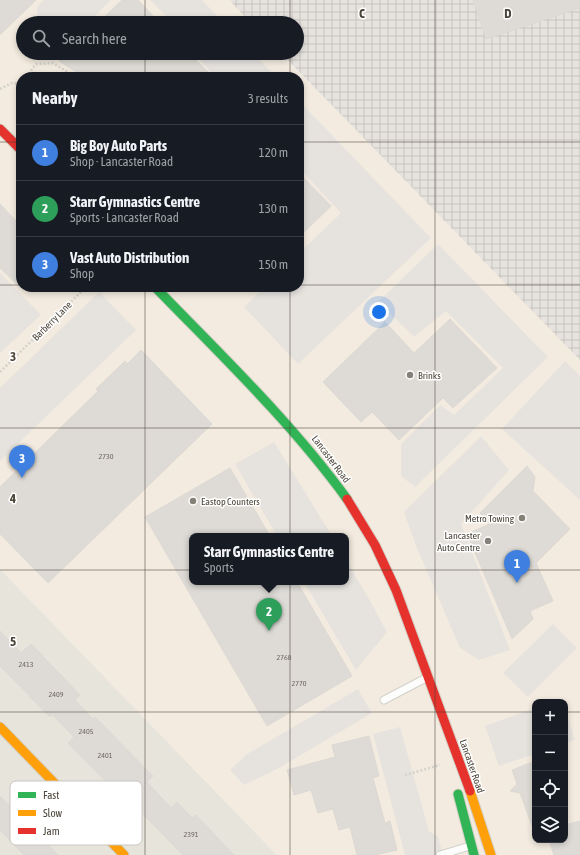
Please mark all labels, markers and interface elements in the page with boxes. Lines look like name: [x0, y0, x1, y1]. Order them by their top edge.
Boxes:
text: C: [359, 6, 365, 21]
text: D: [504, 6, 512, 21]
search box: [16, 16, 304, 60]
icon: search: [30, 27, 52, 49]
text: Search here: [62, 30, 127, 47]
text: Nearby: [32, 88, 78, 108]
text: 3 results: [248, 91, 288, 106]
text: Big Boy Auto Parts: [70, 137, 167, 154]
text: 1: [42, 145, 48, 160]
text: 120 m: [259, 145, 288, 160]
text: Shop · Lancaster Road: [70, 154, 173, 169]
text: Starr Gymnastics Centre: [70, 193, 200, 210]
text: 2: [42, 201, 48, 216]
text: 130 m: [259, 201, 288, 216]
text: Sports · Lancaster Road: [70, 210, 179, 225]
text: Vast Auto Distribution: [70, 249, 189, 266]
text: 3: [42, 257, 48, 272]
text: 150 m: [259, 257, 288, 272]
text: Shop: [70, 266, 94, 281]
street label: Barberry Lane: [30, 299, 74, 343]
your location: [369, 302, 389, 322]
text: 3: [10, 349, 16, 364]
marker: Brinks: [405, 370, 415, 380]
place label: Brinks: [418, 370, 441, 381]
street label: Lancaster Road: [310, 433, 352, 485]
pin: 3: [9, 445, 35, 478]
house number: 2730: [98, 452, 114, 461]
text: 4: [9, 491, 16, 506]
marker: Eastop Counters: [188, 496, 198, 506]
place label: Eastop Counters: [201, 496, 260, 507]
place label: Metro Towing: [465, 513, 515, 524]
marker: Metro Towing: [517, 513, 527, 523]
place label: Lancaster Auto Centre: [437, 530, 481, 553]
popup: [189, 533, 349, 585]
marker: Lancaster Auto Centre: [483, 536, 493, 546]
text: Starr Gymnastics Centre: [204, 543, 334, 560]
pin: 1: [504, 550, 530, 583]
text: Sports: [204, 560, 234, 575]
pin: 2: [256, 598, 282, 631]
text: 5: [10, 634, 16, 649]
house number: 2768: [276, 653, 292, 662]
house number: 2413: [18, 660, 34, 669]
house number: 2770: [291, 679, 307, 688]
house number: 2409: [48, 690, 64, 699]
map controls: [532, 699, 568, 843]
button: +: [532, 699, 568, 735]
house number: 2405: [78, 727, 94, 736]
button: −: [532, 735, 568, 771]
street label: Lancaster Road: [458, 738, 486, 794]
house number: 2401: [97, 751, 113, 760]
button: locate: [532, 771, 568, 807]
legend: [10, 781, 142, 845]
text: Fast: [43, 789, 59, 801]
text: Slow: [43, 807, 62, 819]
button: layers: [532, 807, 568, 843]
text: Jam: [43, 825, 60, 837]
house number: 2391: [183, 830, 199, 839]

